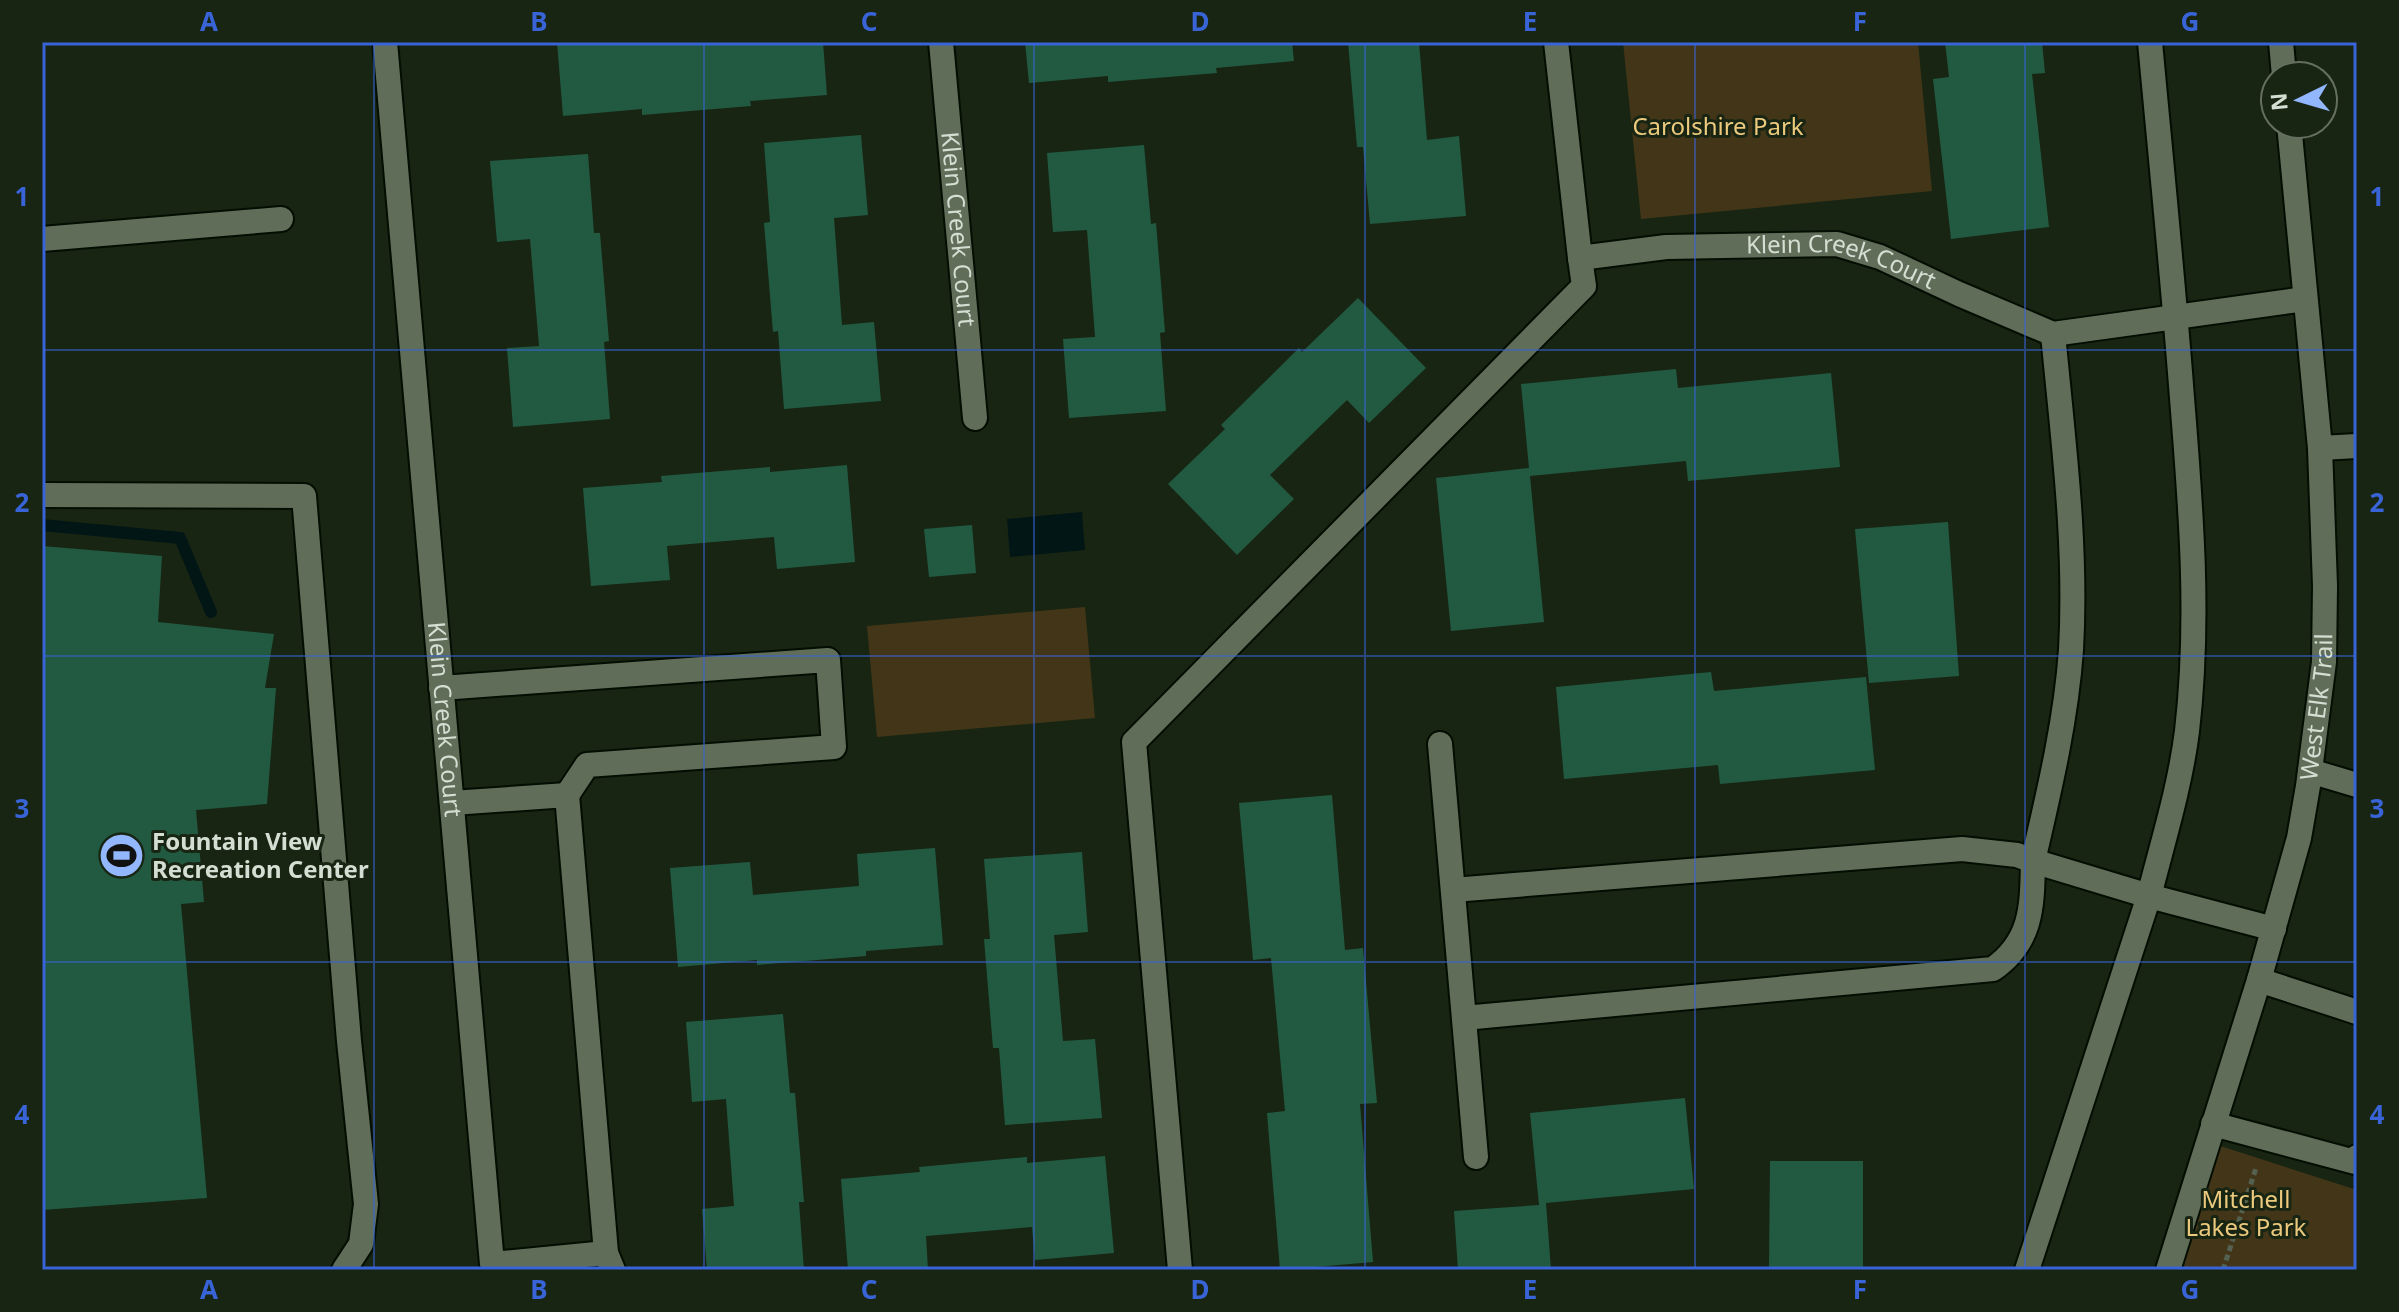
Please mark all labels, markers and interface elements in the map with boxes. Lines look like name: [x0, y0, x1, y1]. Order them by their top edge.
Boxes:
text: A: [200, 3, 218, 39]
text: B: [530, 3, 548, 39]
text: C: [861, 3, 877, 39]
text: D: [1190, 3, 1210, 39]
text: E: [1523, 3, 1537, 39]
text: F: [1853, 3, 1867, 39]
text: G: [2181, 3, 2199, 39]
north arrow: [2259, 60, 2339, 140]
text: N: [2262, 92, 2294, 112]
park label: Carolshire Park: [1632, 109, 1804, 142]
street label: Klein Creek Court: [934, 130, 985, 328]
text: 1: [15, 178, 29, 214]
text: 1: [2370, 178, 2384, 214]
street label: Klein Creek Court: [1746, 225, 1942, 296]
text: 2: [15, 484, 30, 520]
text: 2: [2370, 484, 2385, 520]
street label: Klein Creek Court: [421, 620, 471, 819]
street label: West Elk Trail: [2291, 633, 2339, 782]
text: 3: [15, 790, 29, 826]
text: 3: [2370, 790, 2384, 826]
place label: Fountain View Recreation Center: [152, 824, 369, 885]
sports icon: Fountain View Recreation Center: [97, 832, 145, 880]
text: 4: [15, 1096, 30, 1132]
text: 4: [2370, 1096, 2385, 1132]
park label: Mitchell Lakes Park: [2186, 1182, 2307, 1243]
text: A: [200, 1271, 218, 1307]
text: B: [530, 1271, 548, 1307]
text: C: [861, 1271, 877, 1307]
text: D: [1190, 1271, 1210, 1307]
text: E: [1523, 1271, 1537, 1307]
text: F: [1853, 1271, 1867, 1307]
text: G: [2181, 1271, 2199, 1307]

